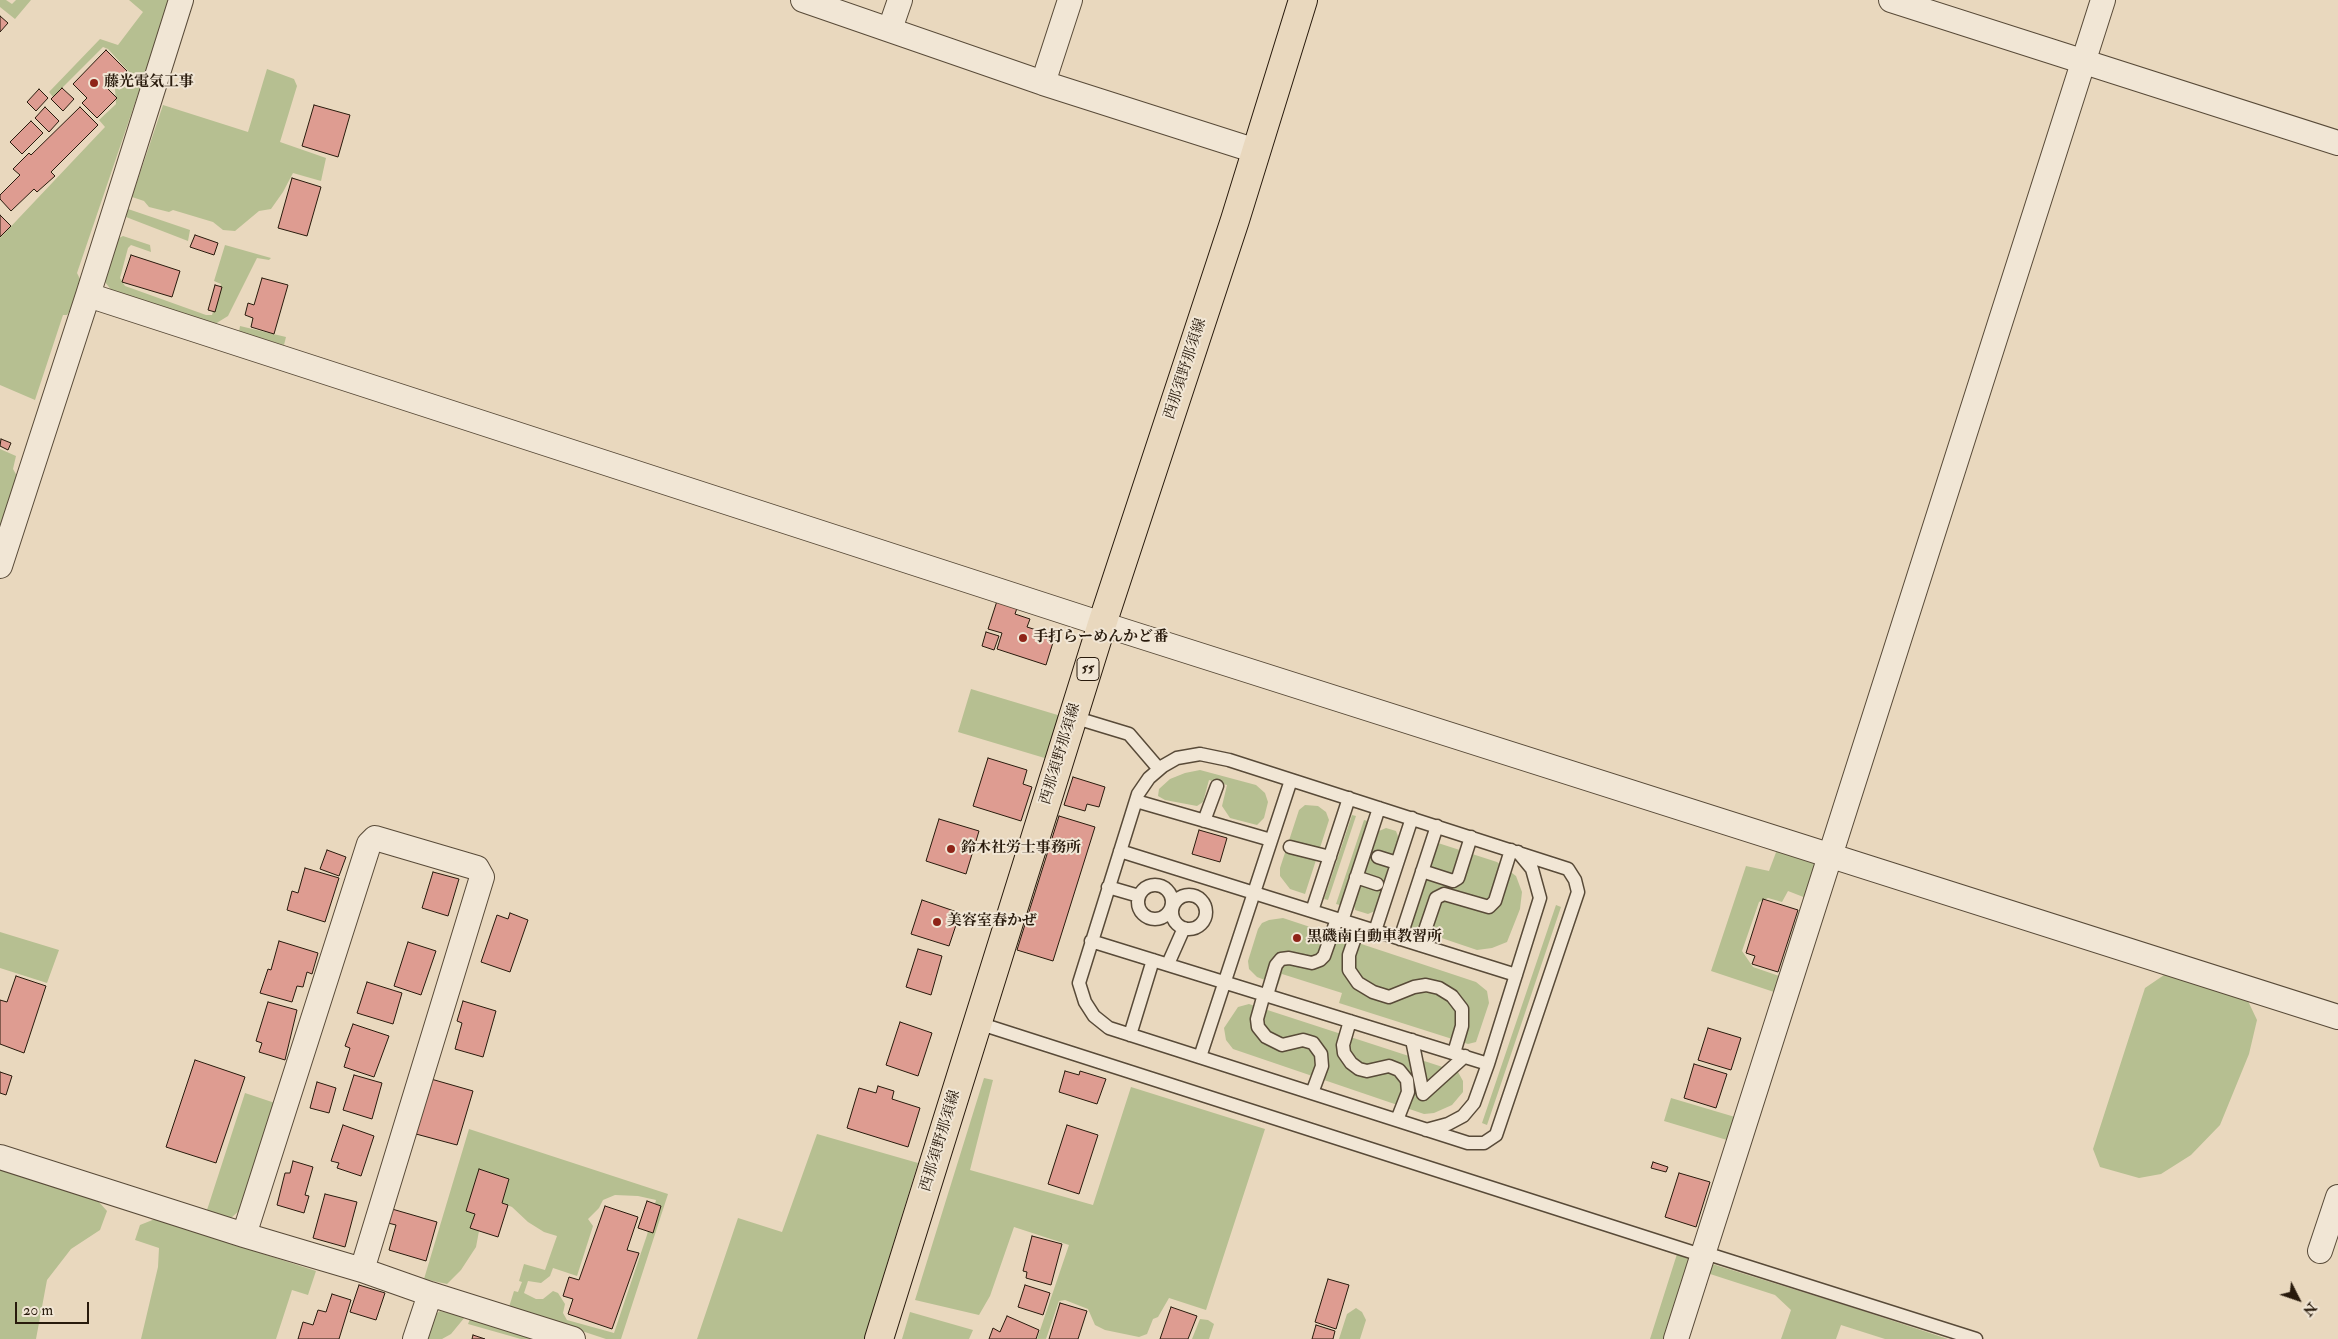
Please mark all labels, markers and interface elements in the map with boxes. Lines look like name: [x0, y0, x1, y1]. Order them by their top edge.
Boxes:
place label: 藤光電気工事: [104, 74, 194, 92]
marker: 藤光電気工事: [88, 77, 100, 89]
street label: 西那須野那須線: [1161, 316, 1211, 422]
place label: 手打らーめんかど番: [1033, 629, 1168, 647]
marker: 手打らーめんかど番: [1017, 632, 1029, 644]
road number: 55: [1077, 658, 1099, 681]
street label: 西那須野那須線: [1037, 701, 1085, 807]
place label: 鈴木社労士事務所: [961, 840, 1081, 858]
marker: 鈴木社労士事務所: [945, 843, 957, 855]
place label: 美容室春かぜ: [947, 913, 1037, 931]
marker: 美容室春かぜ: [931, 916, 943, 928]
place label: 黒磯南自動車教習所: [1307, 929, 1442, 947]
marker: 黒磯南自動車教習所: [1291, 932, 1303, 944]
street label: 西那須野那須線: [917, 1088, 965, 1194]
north arrow: [2273, 1274, 2323, 1324]
scale bar: [18, 1292, 91, 1324]
text: N: [2299, 1299, 2320, 1319]
text: 20 m: [23, 1301, 53, 1320]

